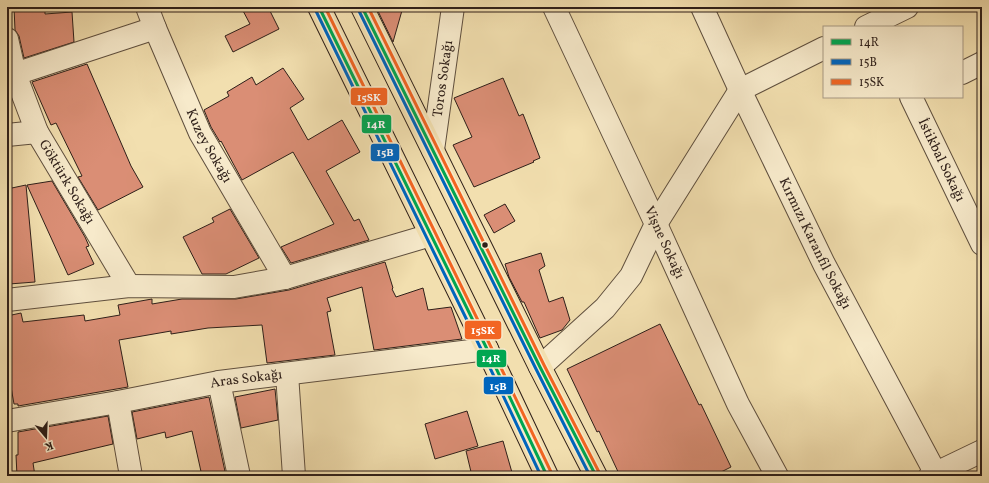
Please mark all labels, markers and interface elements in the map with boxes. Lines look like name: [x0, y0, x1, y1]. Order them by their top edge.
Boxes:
legend: [823, 26, 963, 98]
text: 14R: [859, 35, 879, 51]
street label: Toros Sokağı: [428, 39, 458, 119]
text: 15B: [859, 55, 877, 71]
text: 15SK: [859, 75, 884, 91]
line badge: 15SK: [350, 87, 388, 106]
text: 15SK: [357, 91, 381, 106]
street label: Kuzey Sokağı: [181, 106, 237, 186]
line badge: 14R: [361, 114, 392, 134]
street label: İstikbal Sokağı: [913, 115, 970, 205]
text: 14R: [367, 118, 386, 133]
street label: Göktürk Sokağı: [34, 136, 99, 228]
line badge: 15B: [370, 143, 400, 162]
text: 15B: [376, 146, 394, 161]
street label: Kırmızı Karanfil Sokağı: [774, 174, 856, 312]
street label: Vişne Sokağı: [639, 203, 689, 282]
unlabelled marker: [480, 240, 490, 250]
line badge: 15SK: [464, 320, 502, 340]
text: 15SK: [471, 324, 495, 339]
line badge: 14R: [476, 349, 507, 368]
text: 14R: [482, 352, 501, 367]
street label: Aras Sokağı: [208, 365, 283, 393]
line badge: 15B: [483, 376, 514, 395]
text: 15B: [489, 380, 507, 395]
north arrow: [26, 417, 66, 457]
text: K: [43, 437, 55, 453]

